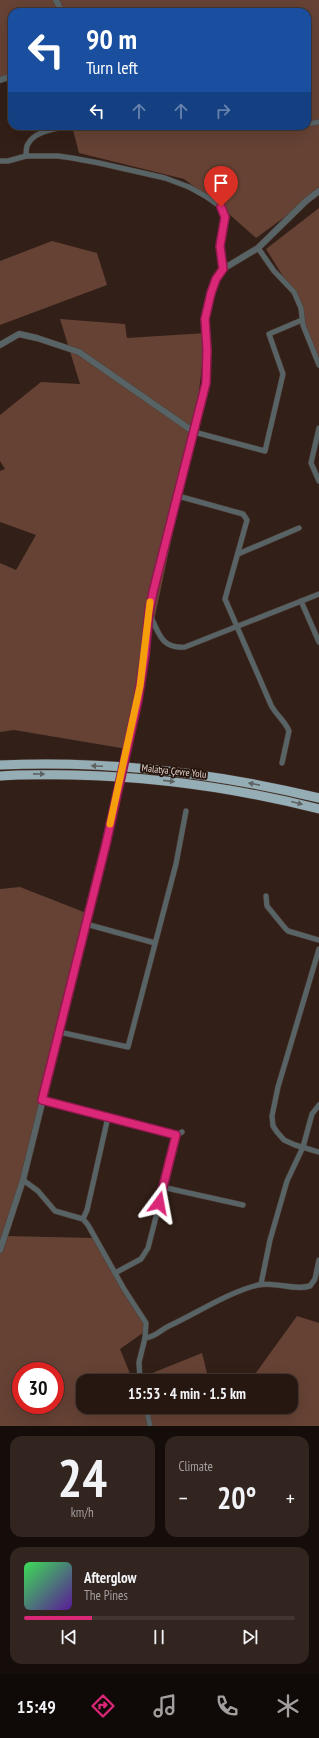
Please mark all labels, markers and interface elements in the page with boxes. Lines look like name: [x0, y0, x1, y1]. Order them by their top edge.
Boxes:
text: 90 m: [86, 20, 137, 57]
icon: left: [20, 24, 72, 76]
text: Turn left: [86, 56, 138, 79]
icon: left: [86, 100, 108, 122]
icon: ahead: [128, 100, 150, 122]
icon: ahead: [170, 100, 192, 122]
icon: right: [212, 100, 234, 122]
pin: [204, 166, 238, 207]
icon: arrive: [210, 172, 232, 194]
street label: Malatya Çevre Yolu: [141, 761, 207, 781]
one-way arrow: [90, 763, 103, 769]
one-way arrow: [33, 771, 45, 778]
one-way arrow: [163, 778, 175, 785]
one-way arrow: [248, 780, 260, 786]
one-way arrow: [291, 800, 303, 806]
position arrow: [138, 1182, 180, 1224]
speed limit sign: 30: [12, 1362, 64, 1414]
text: 15:53 · 4 min · 1.5 km: [128, 1384, 246, 1403]
text: 24: [57, 1444, 107, 1511]
text: Climate: [179, 1458, 213, 1475]
text: 20°: [217, 1478, 257, 1517]
text: −: [179, 1484, 188, 1512]
text: +: [286, 1484, 295, 1512]
text: km/h: [71, 1504, 94, 1521]
text: Afterglow: [84, 1568, 136, 1587]
text: The Pines: [84, 1587, 128, 1604]
icon: previous: [58, 1626, 80, 1648]
icon: pause: [148, 1626, 170, 1648]
icon: next: [239, 1626, 261, 1648]
icon: directions: [89, 1692, 117, 1720]
icon: music: [151, 1692, 179, 1720]
icon: phone: [213, 1692, 241, 1720]
icon: climate: [274, 1692, 302, 1720]
text: 15:49: [17, 1695, 56, 1718]

